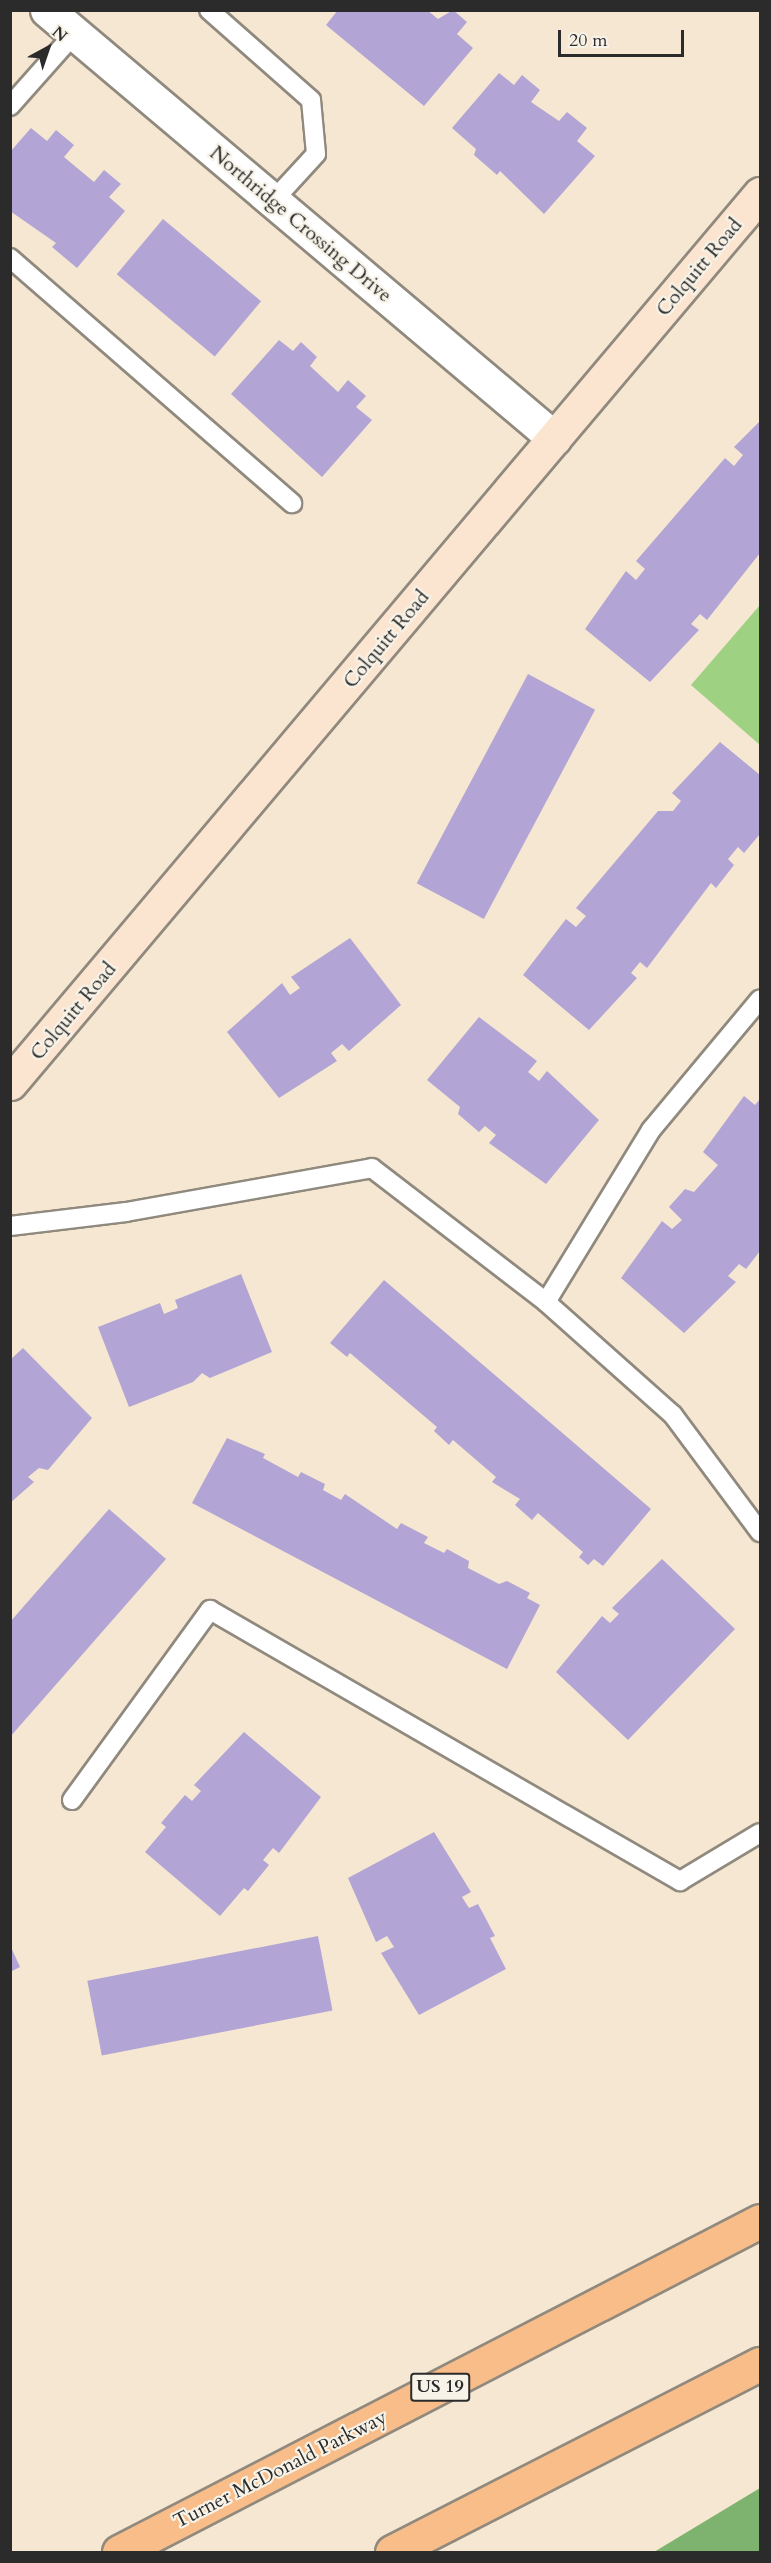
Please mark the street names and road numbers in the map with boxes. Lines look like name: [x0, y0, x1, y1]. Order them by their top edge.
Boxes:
street label: Northridge Crossing Drive: [205, 141, 397, 307]
street label: Colquitt Road: [651, 213, 747, 321]
street label: Colquitt Road: [338, 585, 434, 693]
street label: Colquitt Road: [25, 957, 121, 1065]
road number: US 19: [410, 2372, 470, 2402]
street label: Turner McDonald Parkway: [169, 2405, 391, 2533]

